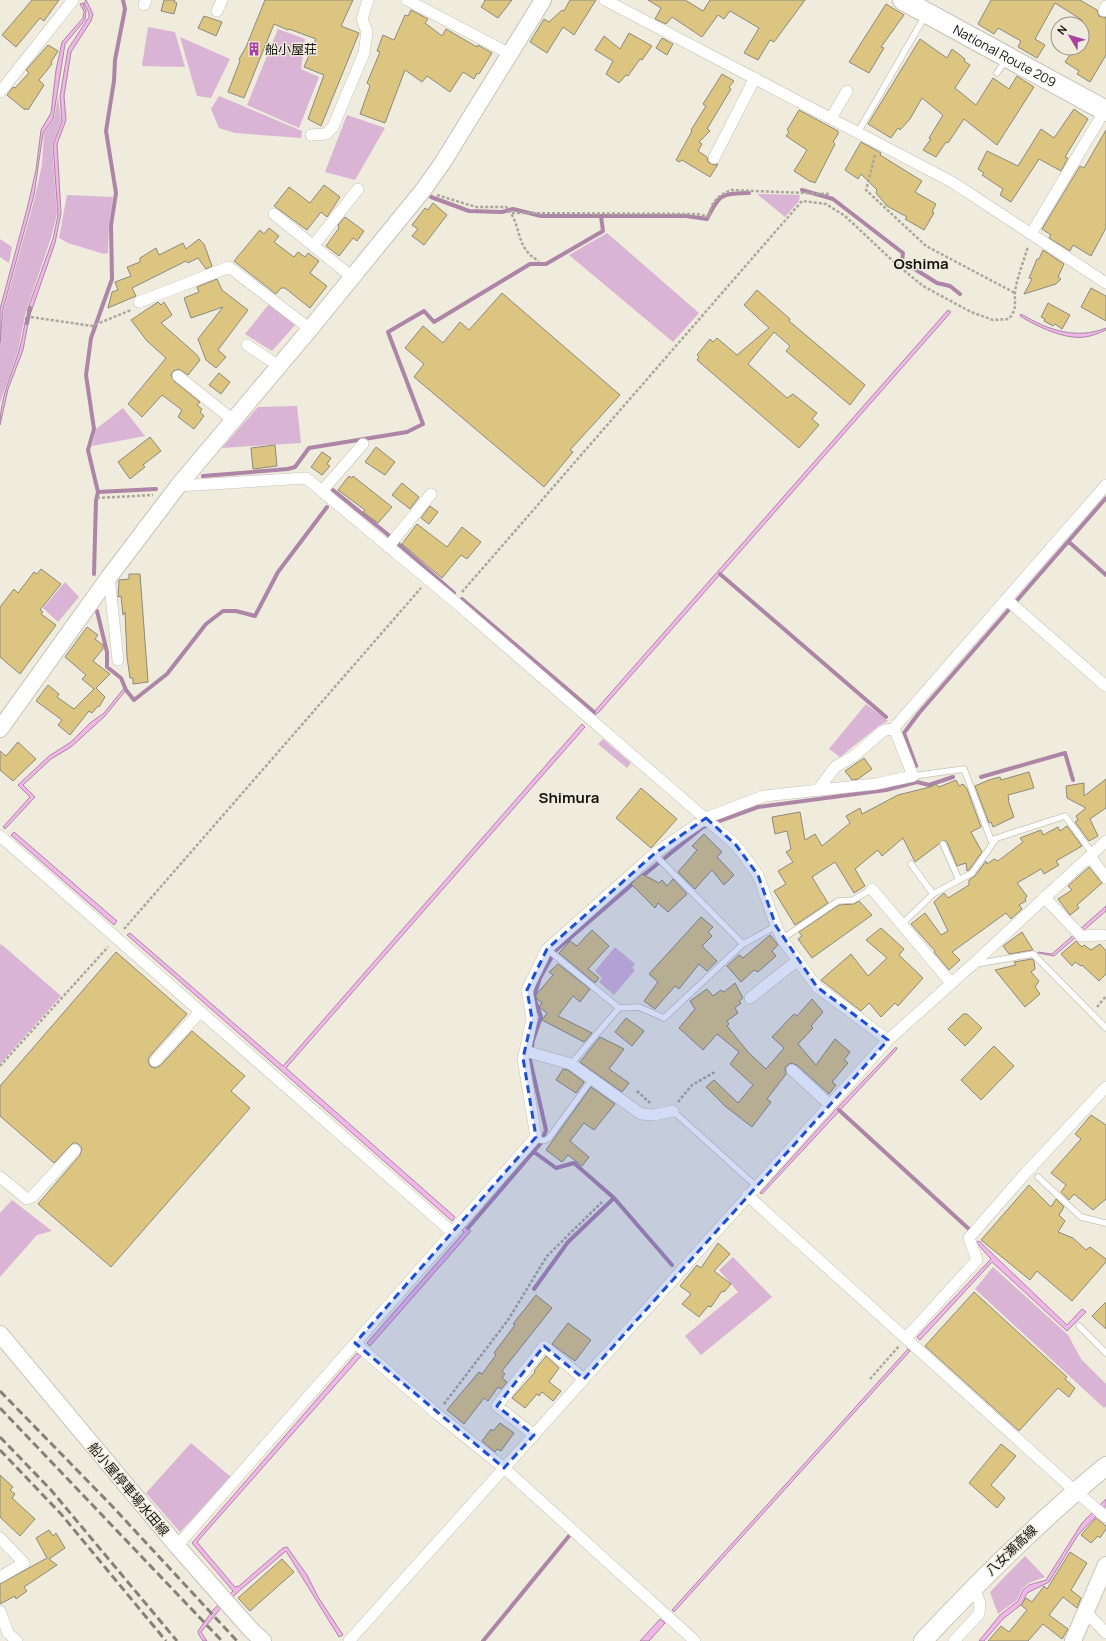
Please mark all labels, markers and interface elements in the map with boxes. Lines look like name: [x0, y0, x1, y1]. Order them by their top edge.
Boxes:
north arrow: [1050, 16, 1090, 56]
street label: National Route 209: [950, 20, 1060, 91]
text: N: [1053, 22, 1070, 37]
place label: 船小屋荘: [265, 40, 317, 58]
building icon: 船小屋荘: [246, 41, 262, 57]
district label: Oshima: [893, 253, 949, 274]
district label: Shimura: [539, 787, 599, 808]
street label: 船小屋停車場水田線: [84, 1438, 174, 1540]
street label: 八女瀬高線: [981, 1521, 1041, 1579]

